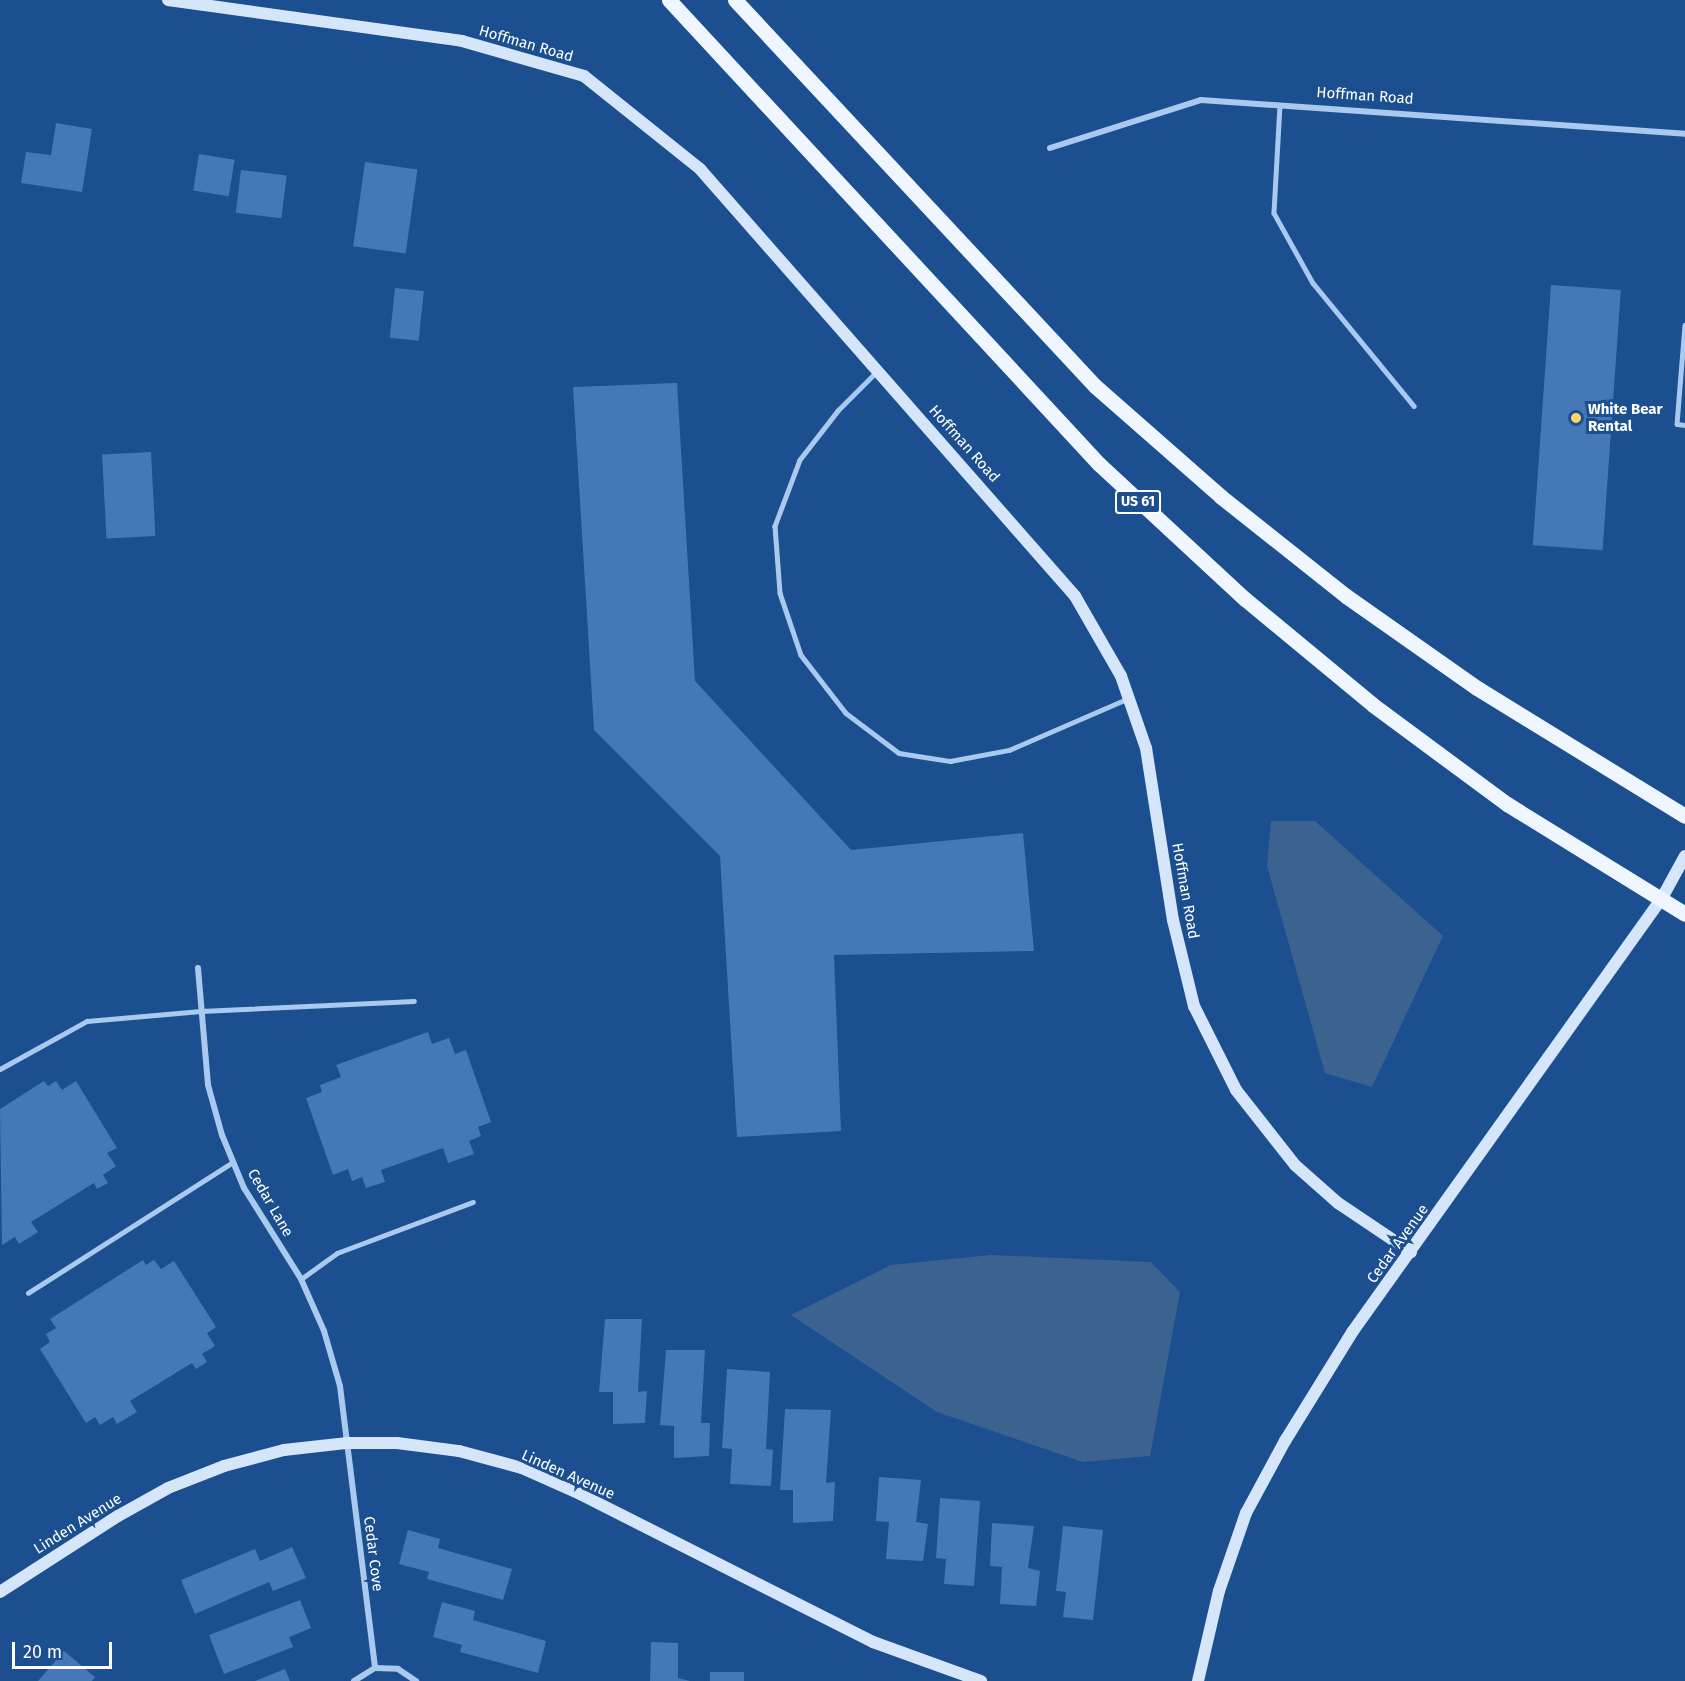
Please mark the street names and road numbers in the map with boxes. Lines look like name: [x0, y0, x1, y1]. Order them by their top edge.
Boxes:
street label: Hoffman Road: [477, 22, 575, 66]
street label: Hoffman Road: [1316, 84, 1414, 108]
street label: Hoffman Road: [925, 402, 1003, 486]
road number: US 61: [1114, 491, 1162, 513]
street label: Hoffman Road: [1168, 841, 1202, 941]
street label: Cedar Lane: [243, 1166, 297, 1240]
street label: Cedar Avenue: [1363, 1201, 1433, 1287]
street label: Linden Avenue: [519, 1446, 617, 1504]
street label: Linden Avenue: [31, 1490, 125, 1558]
street label: Cedar Cove: [359, 1515, 387, 1593]

